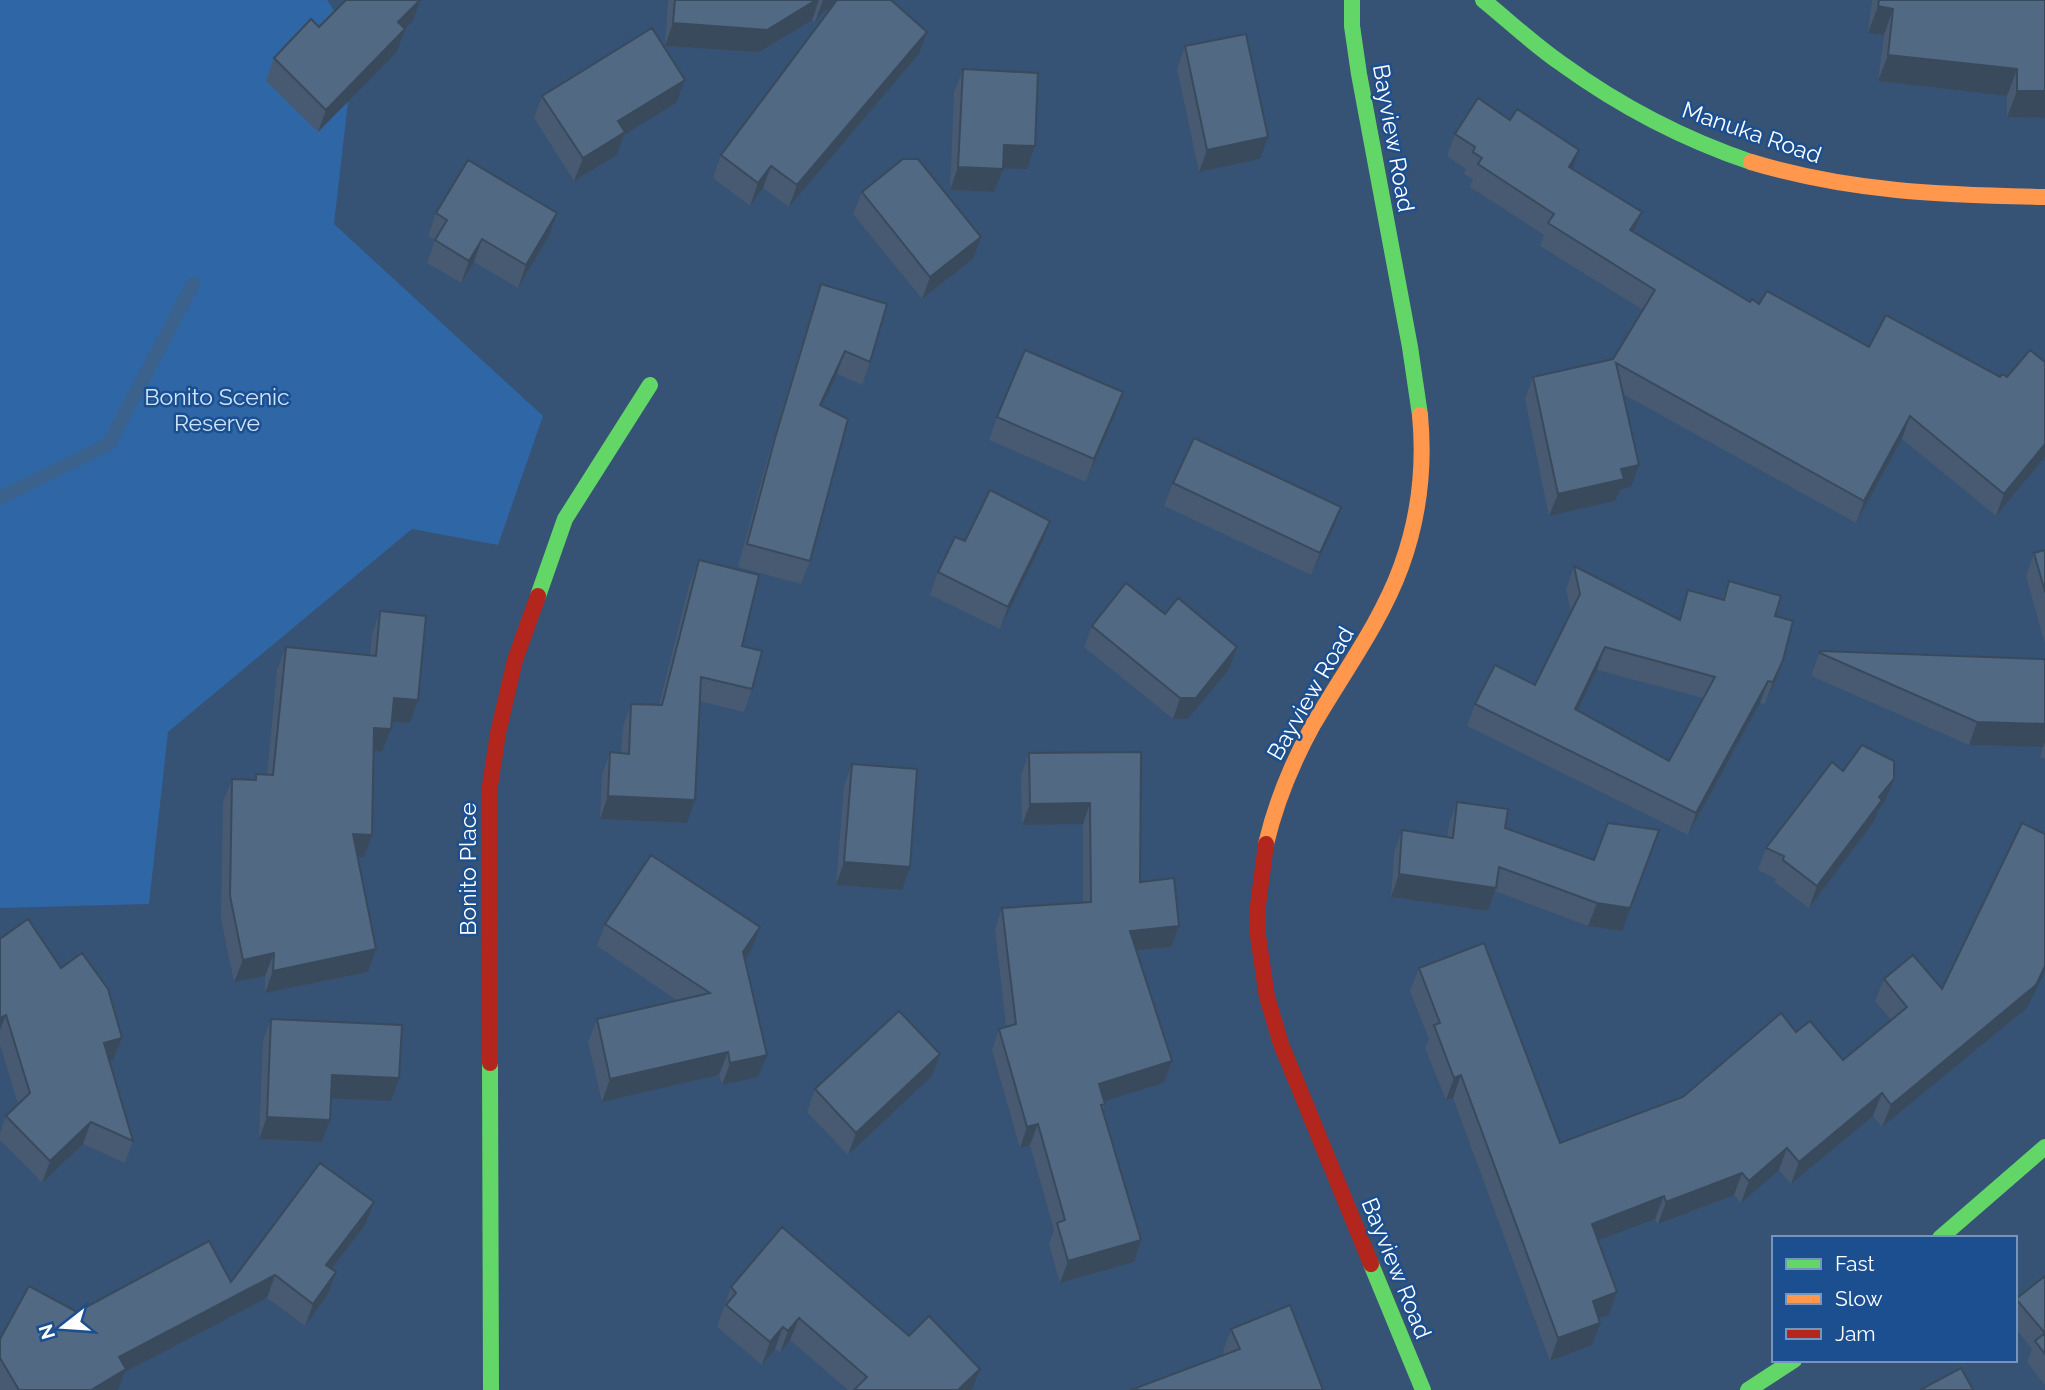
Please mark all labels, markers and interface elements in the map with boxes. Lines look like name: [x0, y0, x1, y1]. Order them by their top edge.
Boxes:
street label: Bayview Road: [1368, 62, 1420, 214]
street label: Manuka Road: [1679, 96, 1825, 168]
park label: Bonito Scenic Reserve: [144, 383, 290, 436]
street label: Bayview Road: [1261, 622, 1359, 764]
street label: Bonito Place: [454, 802, 481, 936]
street label: Bayview Road: [1356, 1194, 1438, 1342]
legend: [1772, 1236, 2017, 1362]
text: Fast: [1835, 1251, 1875, 1276]
text: Slow: [1835, 1286, 1883, 1311]
north arrow: [28, 1292, 98, 1362]
text: Jam: [1835, 1321, 1876, 1346]
text: N: [34, 1322, 59, 1342]

